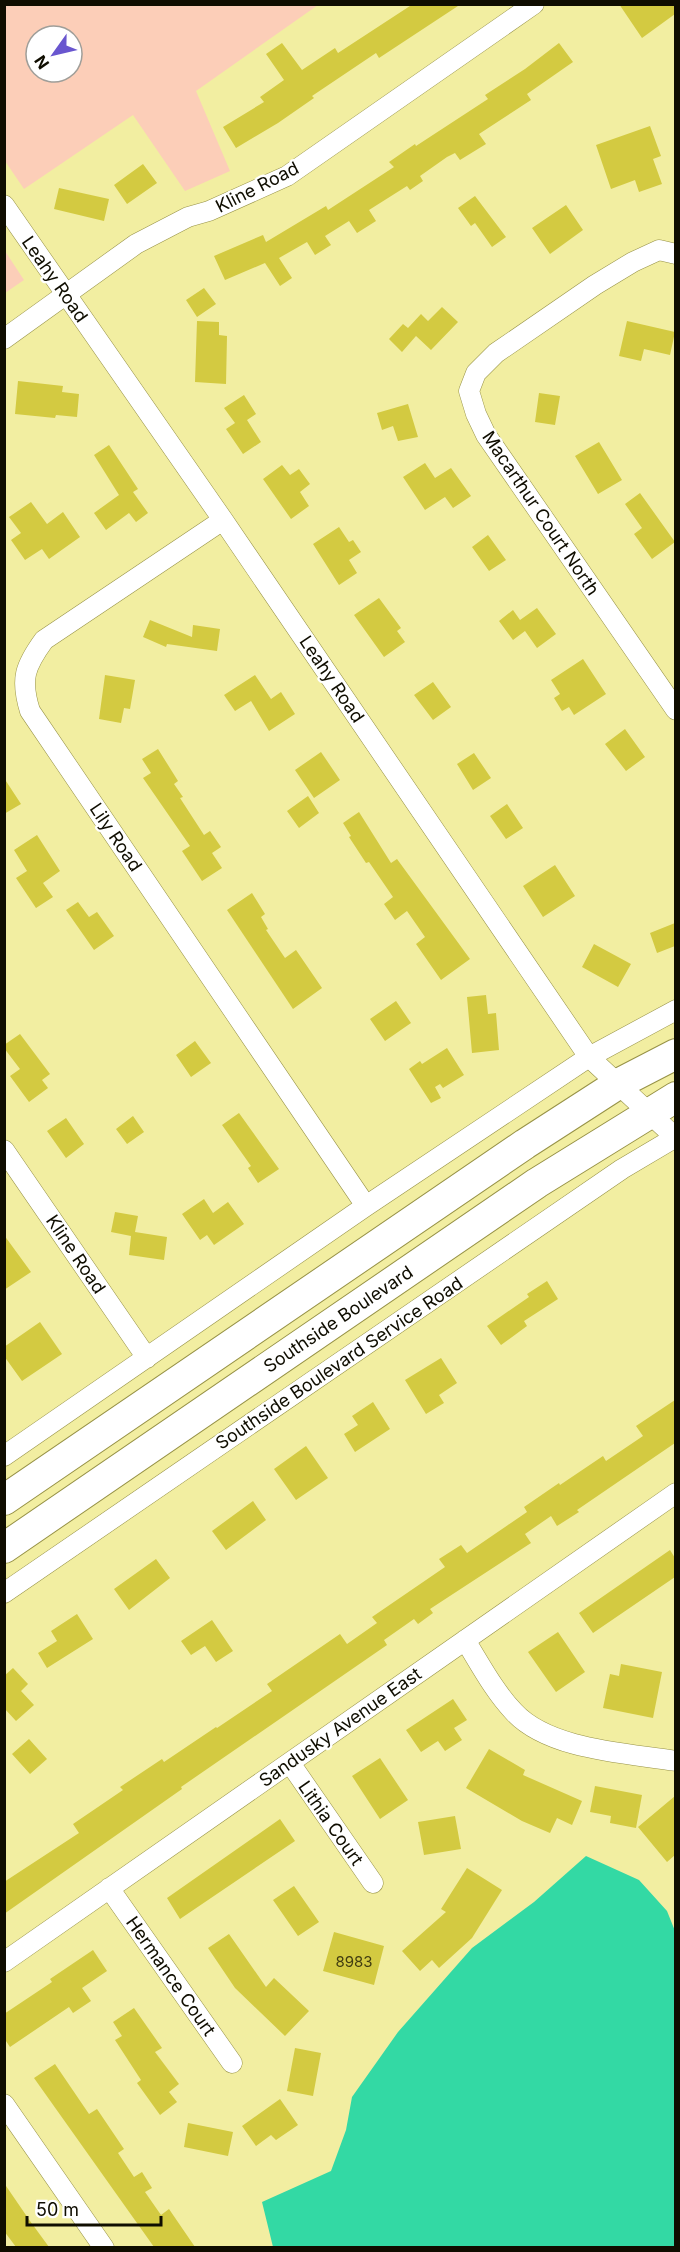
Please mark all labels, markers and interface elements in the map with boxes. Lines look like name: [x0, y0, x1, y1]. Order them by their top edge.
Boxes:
north arrow: [24, 24, 84, 84]
text: N: [30, 52, 53, 73]
street label: Kline Road: [212, 157, 302, 217]
street label: Leahy Road: [18, 232, 92, 326]
street label: Macarthur Court North: [478, 427, 604, 599]
street label: Leahy Road: [295, 632, 369, 726]
street label: Lily Road: [86, 799, 146, 875]
street label: Kline Road: [42, 1211, 110, 1297]
street label: Southside Boulevard: [259, 1261, 417, 1377]
street label: Southside Boulevard Service Road: [212, 1272, 466, 1454]
street label: Sandusky Avenue East: [255, 1663, 425, 1791]
street label: Lithia Court: [294, 1777, 368, 1869]
street label: Hermance Court: [122, 1912, 220, 2040]
house number: 8983: [335, 1952, 373, 1971]
scale bar: [27, 2189, 160, 2227]
text: 50 m: [36, 2199, 79, 2220]

